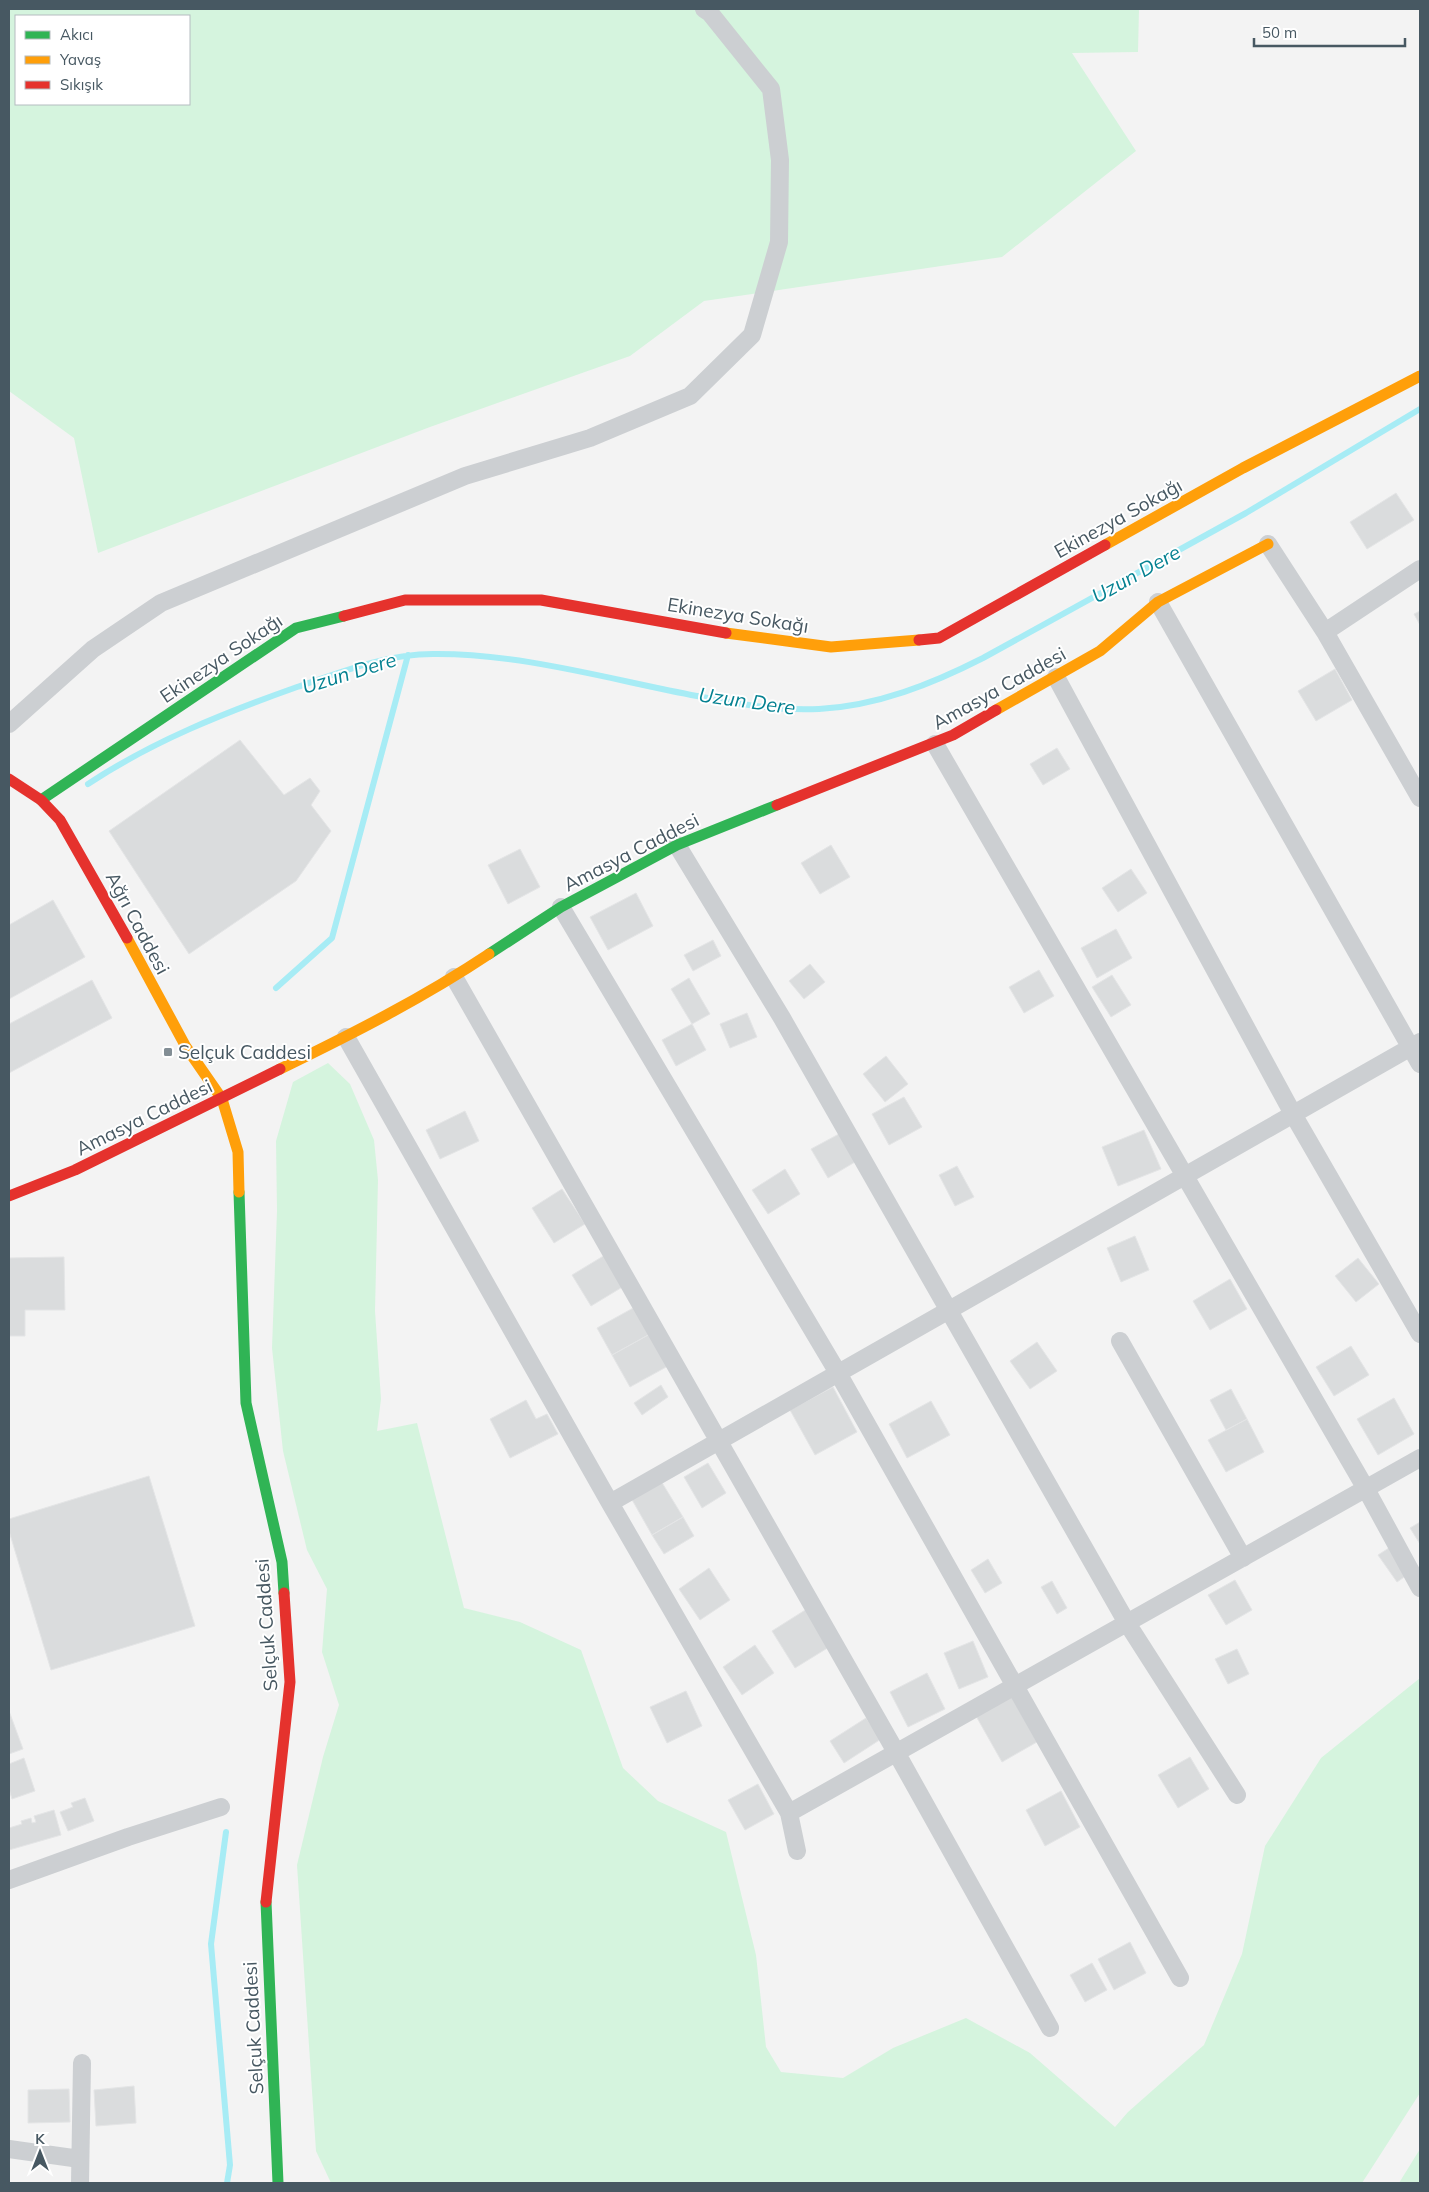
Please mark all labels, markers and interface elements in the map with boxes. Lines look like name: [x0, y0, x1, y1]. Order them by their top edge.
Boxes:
legend: [15, 15, 190, 105]
scale bar: [1254, 15, 1405, 47]
text: 50 m: [1262, 23, 1297, 42]
text: Akıcı: [60, 25, 93, 44]
text: Yavaş: [59, 50, 101, 69]
text: Sıkışık: [60, 75, 103, 94]
street label: Ekinezya Sokağı: [1050, 473, 1186, 563]
water label: Uzun Dere: [1087, 539, 1184, 608]
street label: Ekinezya Sokağı: [666, 592, 810, 638]
street label: Ekinezya Sokağı: [155, 608, 287, 708]
street label: Amasya Caddesi: [928, 641, 1070, 735]
water label: Uzun Dere: [299, 646, 399, 699]
water label: Uzun Dere: [697, 681, 797, 720]
street label: Amasya Caddesi: [559, 808, 703, 896]
street label: Ağrı Caddesi: [101, 868, 175, 978]
place label: Selçuk Caddesi: [178, 1040, 311, 1064]
marker: Selçuk Caddesi: [162, 1046, 174, 1058]
street label: Amasya Caddesi: [72, 1074, 216, 1160]
street label: Selçuk Caddesi: [249, 1558, 283, 1692]
street label: Selçuk Caddesi: [238, 1961, 268, 2095]
north arrow: [15, 2127, 65, 2177]
text: K: [35, 2130, 45, 2148]

